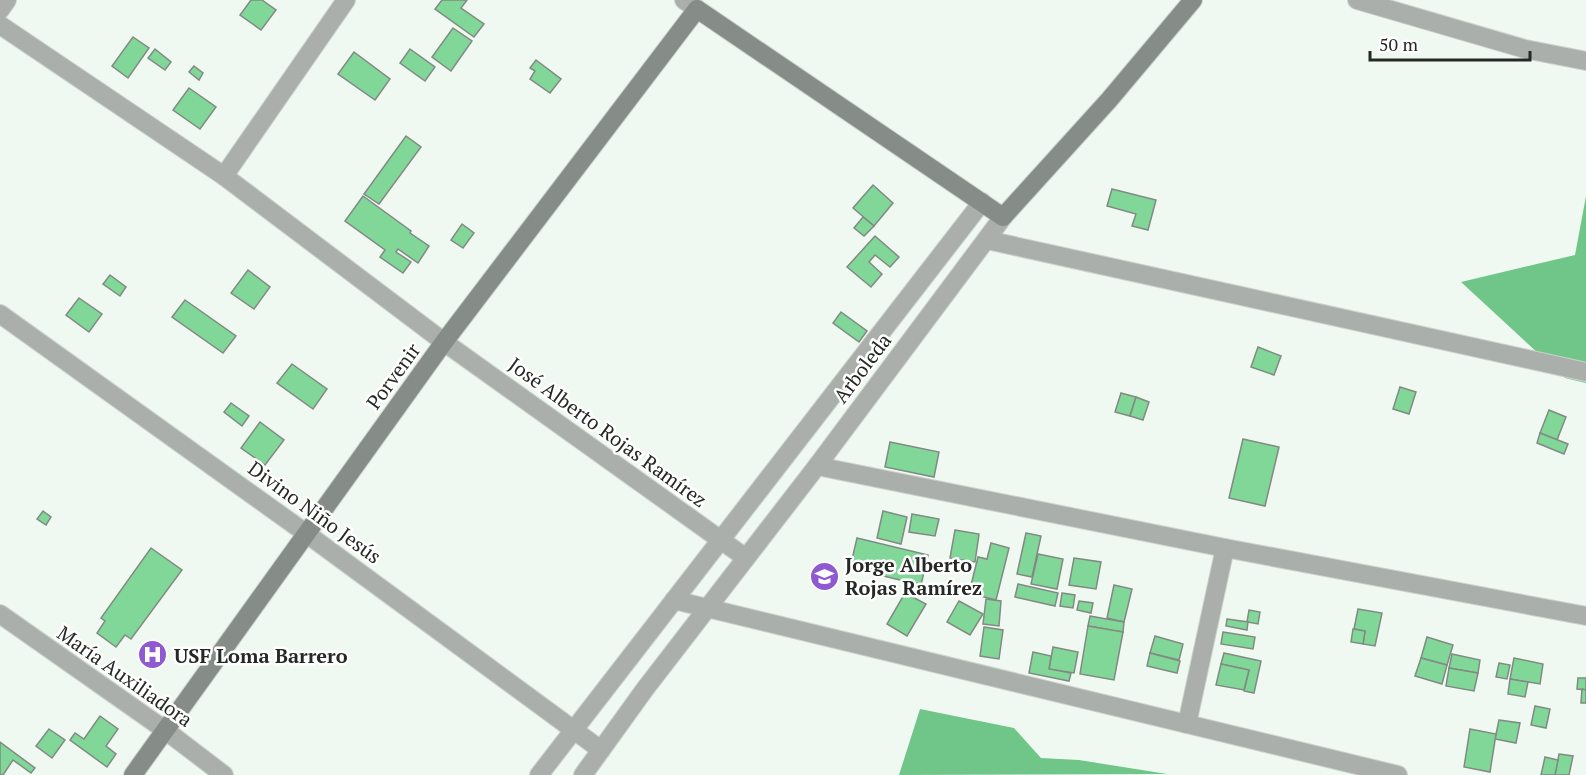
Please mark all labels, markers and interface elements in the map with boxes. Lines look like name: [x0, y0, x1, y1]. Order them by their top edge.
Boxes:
scale bar: [1370, 24, 1530, 62]
text: 50 m: [1379, 32, 1419, 56]
street label: Arboleda: [827, 328, 897, 408]
street label: Porvenir: [360, 337, 426, 415]
street label: José Alberto Rojas Ramírez: [503, 351, 713, 513]
street label: Divino Niño Jesús: [243, 455, 387, 569]
place label: Jorge Alberto Rojas Ramírez: [845, 551, 982, 601]
school or university icon: Jorge Alberto Rojas Ramírez: [808, 560, 840, 592]
street label: María Auxiliadora: [52, 619, 198, 733]
hospital icon: USF Loma Barrero: [137, 639, 169, 671]
place label: USF Loma Barrero: [174, 642, 348, 669]

